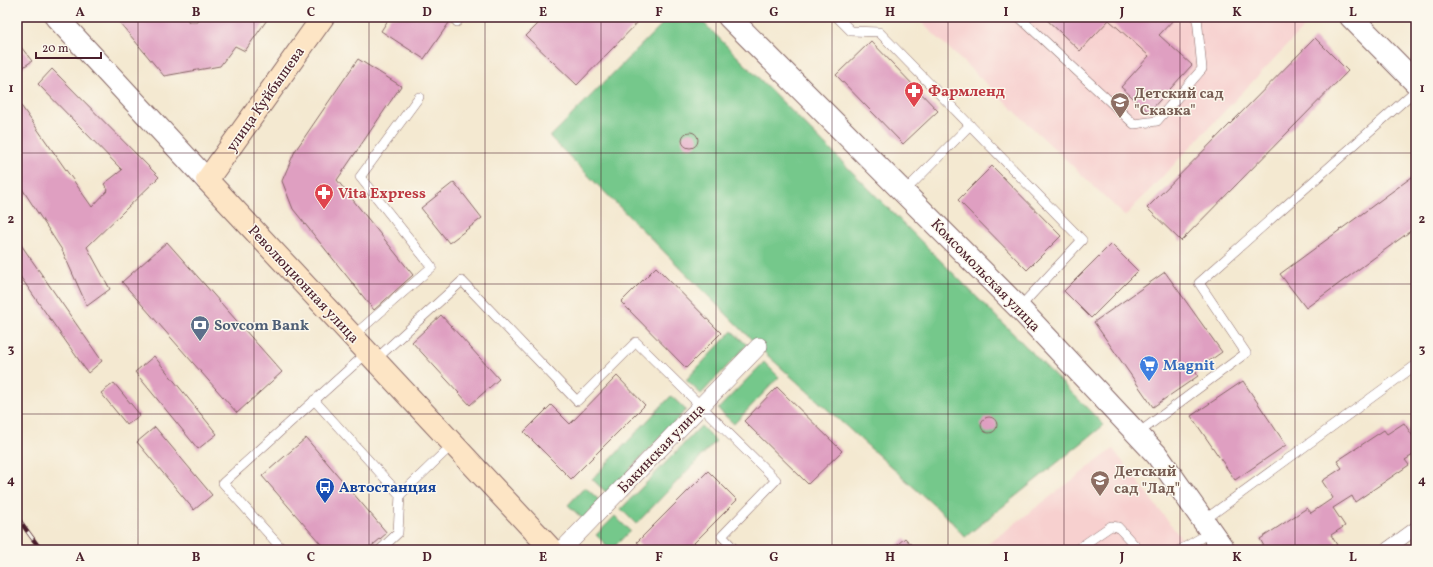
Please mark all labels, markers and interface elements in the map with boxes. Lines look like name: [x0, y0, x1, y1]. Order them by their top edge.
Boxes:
text: A: [75, 4, 85, 22]
text: B: [192, 4, 201, 22]
text: C: [307, 4, 315, 22]
text: D: [422, 4, 432, 22]
text: E: [539, 4, 547, 22]
text: F: [655, 4, 663, 22]
text: G: [769, 4, 779, 22]
text: H: [885, 4, 895, 22]
text: I: [1004, 4, 1009, 22]
text: J: [1119, 4, 1125, 22]
text: K: [1232, 4, 1242, 22]
text: L: [1349, 4, 1357, 22]
scale bar: [36, 34, 101, 60]
text: 20 m: [42, 41, 69, 57]
street label: улица Куйбышева: [222, 43, 310, 157]
text: 1: [8, 80, 14, 98]
pharmacy icon: Фармленд: [903, 80, 925, 108]
text: 1: [1419, 80, 1425, 98]
place label: Фармленд: [928, 82, 1005, 103]
place label: Детский сад "Сказка": [1134, 84, 1224, 122]
school or university icon: Детский сад "Сказка": [1109, 91, 1131, 119]
pharmacy icon: Vita Express: [313, 182, 335, 210]
place label: Vita Express: [338, 184, 426, 205]
text: 2: [8, 211, 15, 229]
text: 2: [1419, 211, 1426, 229]
street label: Комсомольская улица: [925, 215, 1045, 337]
street label: Революционная улица: [242, 221, 363, 349]
bank icon: Sovcom Bank: [189, 314, 211, 342]
place label: Sovcom Bank: [214, 316, 309, 337]
text: 3: [8, 341, 15, 359]
text: 3: [1419, 341, 1426, 359]
supermarket icon: Magnit: [1138, 354, 1160, 382]
place label: Magnit: [1163, 356, 1215, 377]
street label: Бакинская улица: [614, 400, 710, 499]
place label: Детский сад "Лад": [1114, 462, 1180, 500]
school or university icon: Детский сад "Лад": [1089, 469, 1111, 497]
text: 4: [7, 472, 15, 490]
text: 4: [1418, 472, 1426, 490]
bus stop icon: Автостанция: [314, 476, 336, 504]
place label: Автостанция: [339, 478, 437, 499]
text: A: [75, 549, 85, 567]
text: B: [192, 549, 201, 567]
text: C: [307, 549, 315, 567]
text: D: [422, 549, 432, 567]
text: E: [539, 549, 547, 567]
text: F: [655, 549, 663, 567]
text: G: [769, 549, 779, 567]
text: H: [885, 549, 895, 567]
text: I: [1004, 549, 1009, 567]
text: J: [1119, 549, 1125, 567]
text: K: [1232, 549, 1242, 567]
text: L: [1349, 549, 1357, 567]

